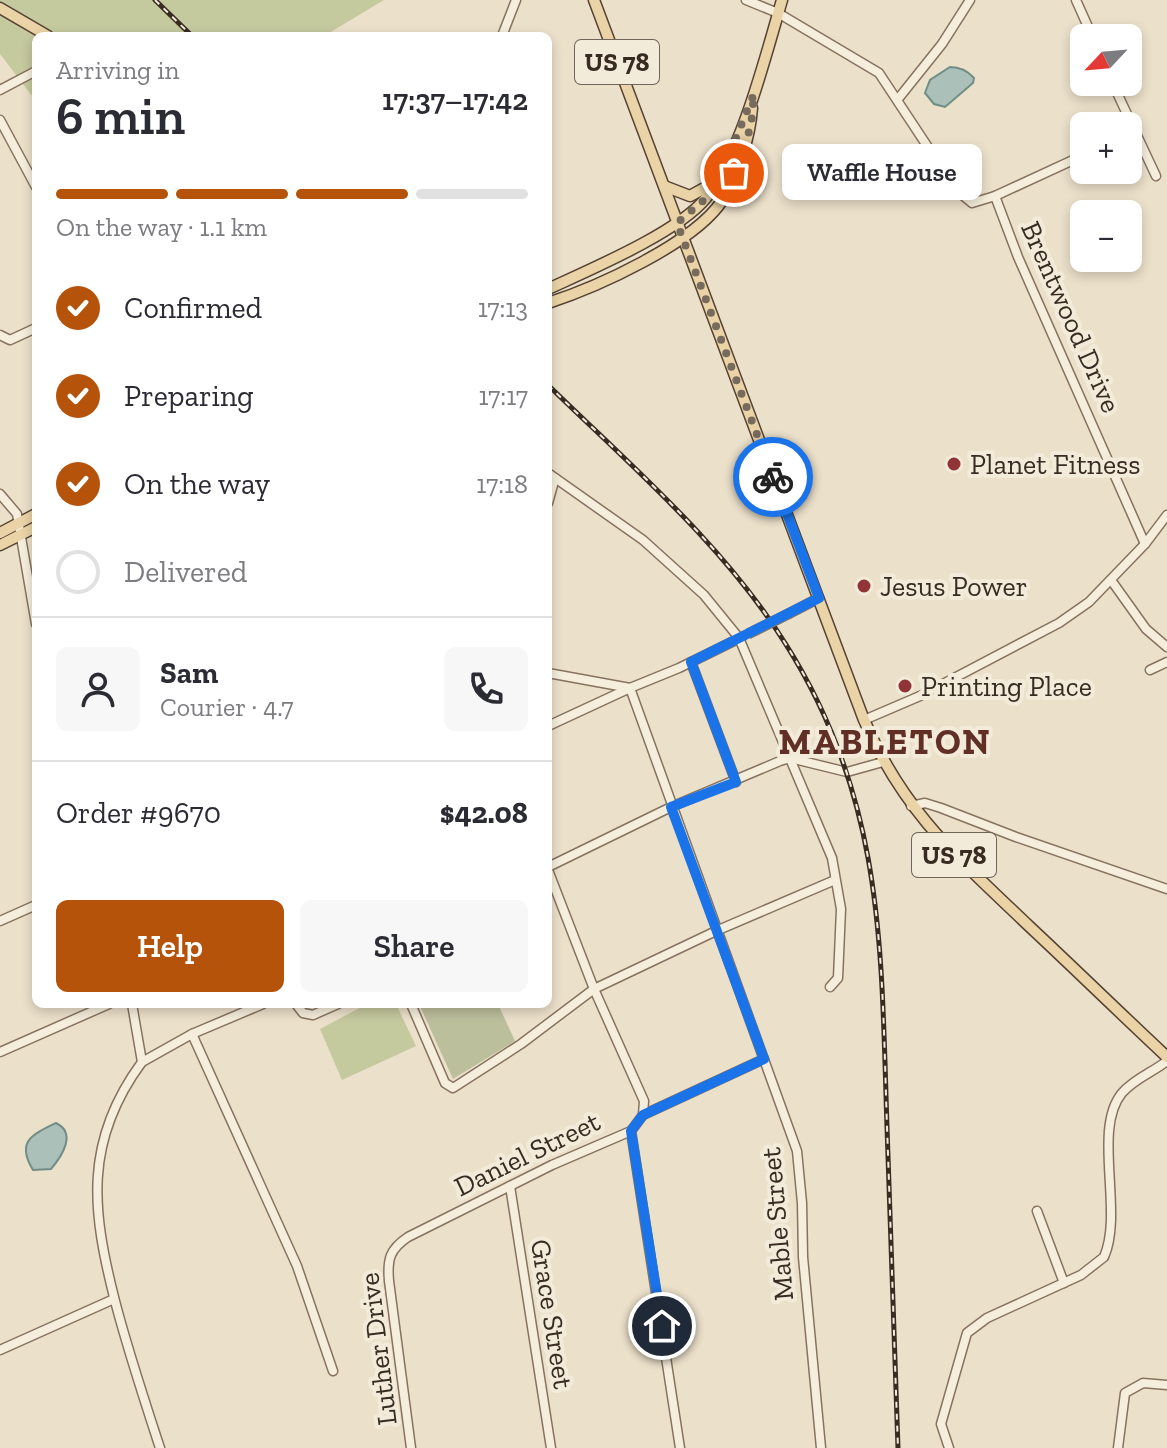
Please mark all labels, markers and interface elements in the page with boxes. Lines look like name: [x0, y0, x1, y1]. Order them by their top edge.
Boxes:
north arrow: [1070, 24, 1142, 96]
map controls: [1070, 24, 1142, 272]
road number: US 78: [575, 40, 659, 84]
text: Arriving in: [56, 54, 179, 86]
text: 17:37–17:42: [382, 82, 528, 118]
text: 6 min: [56, 85, 185, 147]
button: +: [1070, 112, 1142, 184]
pin: [700, 139, 768, 207]
callout: Waffle House: [782, 145, 982, 201]
icon: bag: [712, 151, 756, 195]
text: Waffle House: [807, 156, 957, 188]
button: −: [1070, 200, 1142, 272]
text: On the way · 1.1 km: [56, 211, 267, 243]
street label: Brentwood Drive: [1014, 216, 1128, 418]
icon: check: [56, 286, 100, 330]
text: Confirmed: [124, 290, 262, 326]
text: 17:13: [478, 292, 528, 324]
icon: check: [56, 374, 100, 418]
text: Preparing: [124, 378, 254, 414]
text: 17:17: [479, 380, 528, 412]
courier: [733, 437, 813, 517]
place label: Planet Fitness: [970, 448, 1141, 481]
icon: bike: [751, 455, 795, 499]
marker: Planet Fitness: [945, 455, 963, 473]
icon: check: [56, 462, 100, 506]
text: On the way: [124, 466, 270, 502]
text: 17:18: [476, 468, 528, 500]
text: Delivered: [124, 554, 247, 590]
place label: Jesus Power: [880, 570, 1027, 603]
marker: Jesus Power: [855, 577, 873, 595]
button: person: [56, 647, 140, 731]
button: phone: [444, 647, 528, 731]
text: Sam: [160, 655, 218, 691]
place label: Printing Place: [921, 670, 1092, 703]
marker: Printing Place: [896, 677, 914, 695]
text: Courier · 4.7: [160, 691, 294, 723]
district label: MABLETON: [779, 720, 992, 763]
text: Order #9670: [56, 795, 221, 831]
text: $42.08: [440, 795, 528, 831]
road number: US 78: [912, 833, 996, 877]
button: Help: [56, 900, 284, 992]
button: Share: [300, 900, 528, 992]
street label: Daniel Street: [449, 1104, 606, 1203]
street label: Mable Street: [754, 1145, 800, 1302]
street label: Grace Street: [524, 1237, 580, 1392]
street label: Luther Drive: [352, 1271, 404, 1427]
pin: [628, 1292, 696, 1360]
icon: home: [640, 1304, 684, 1348]

